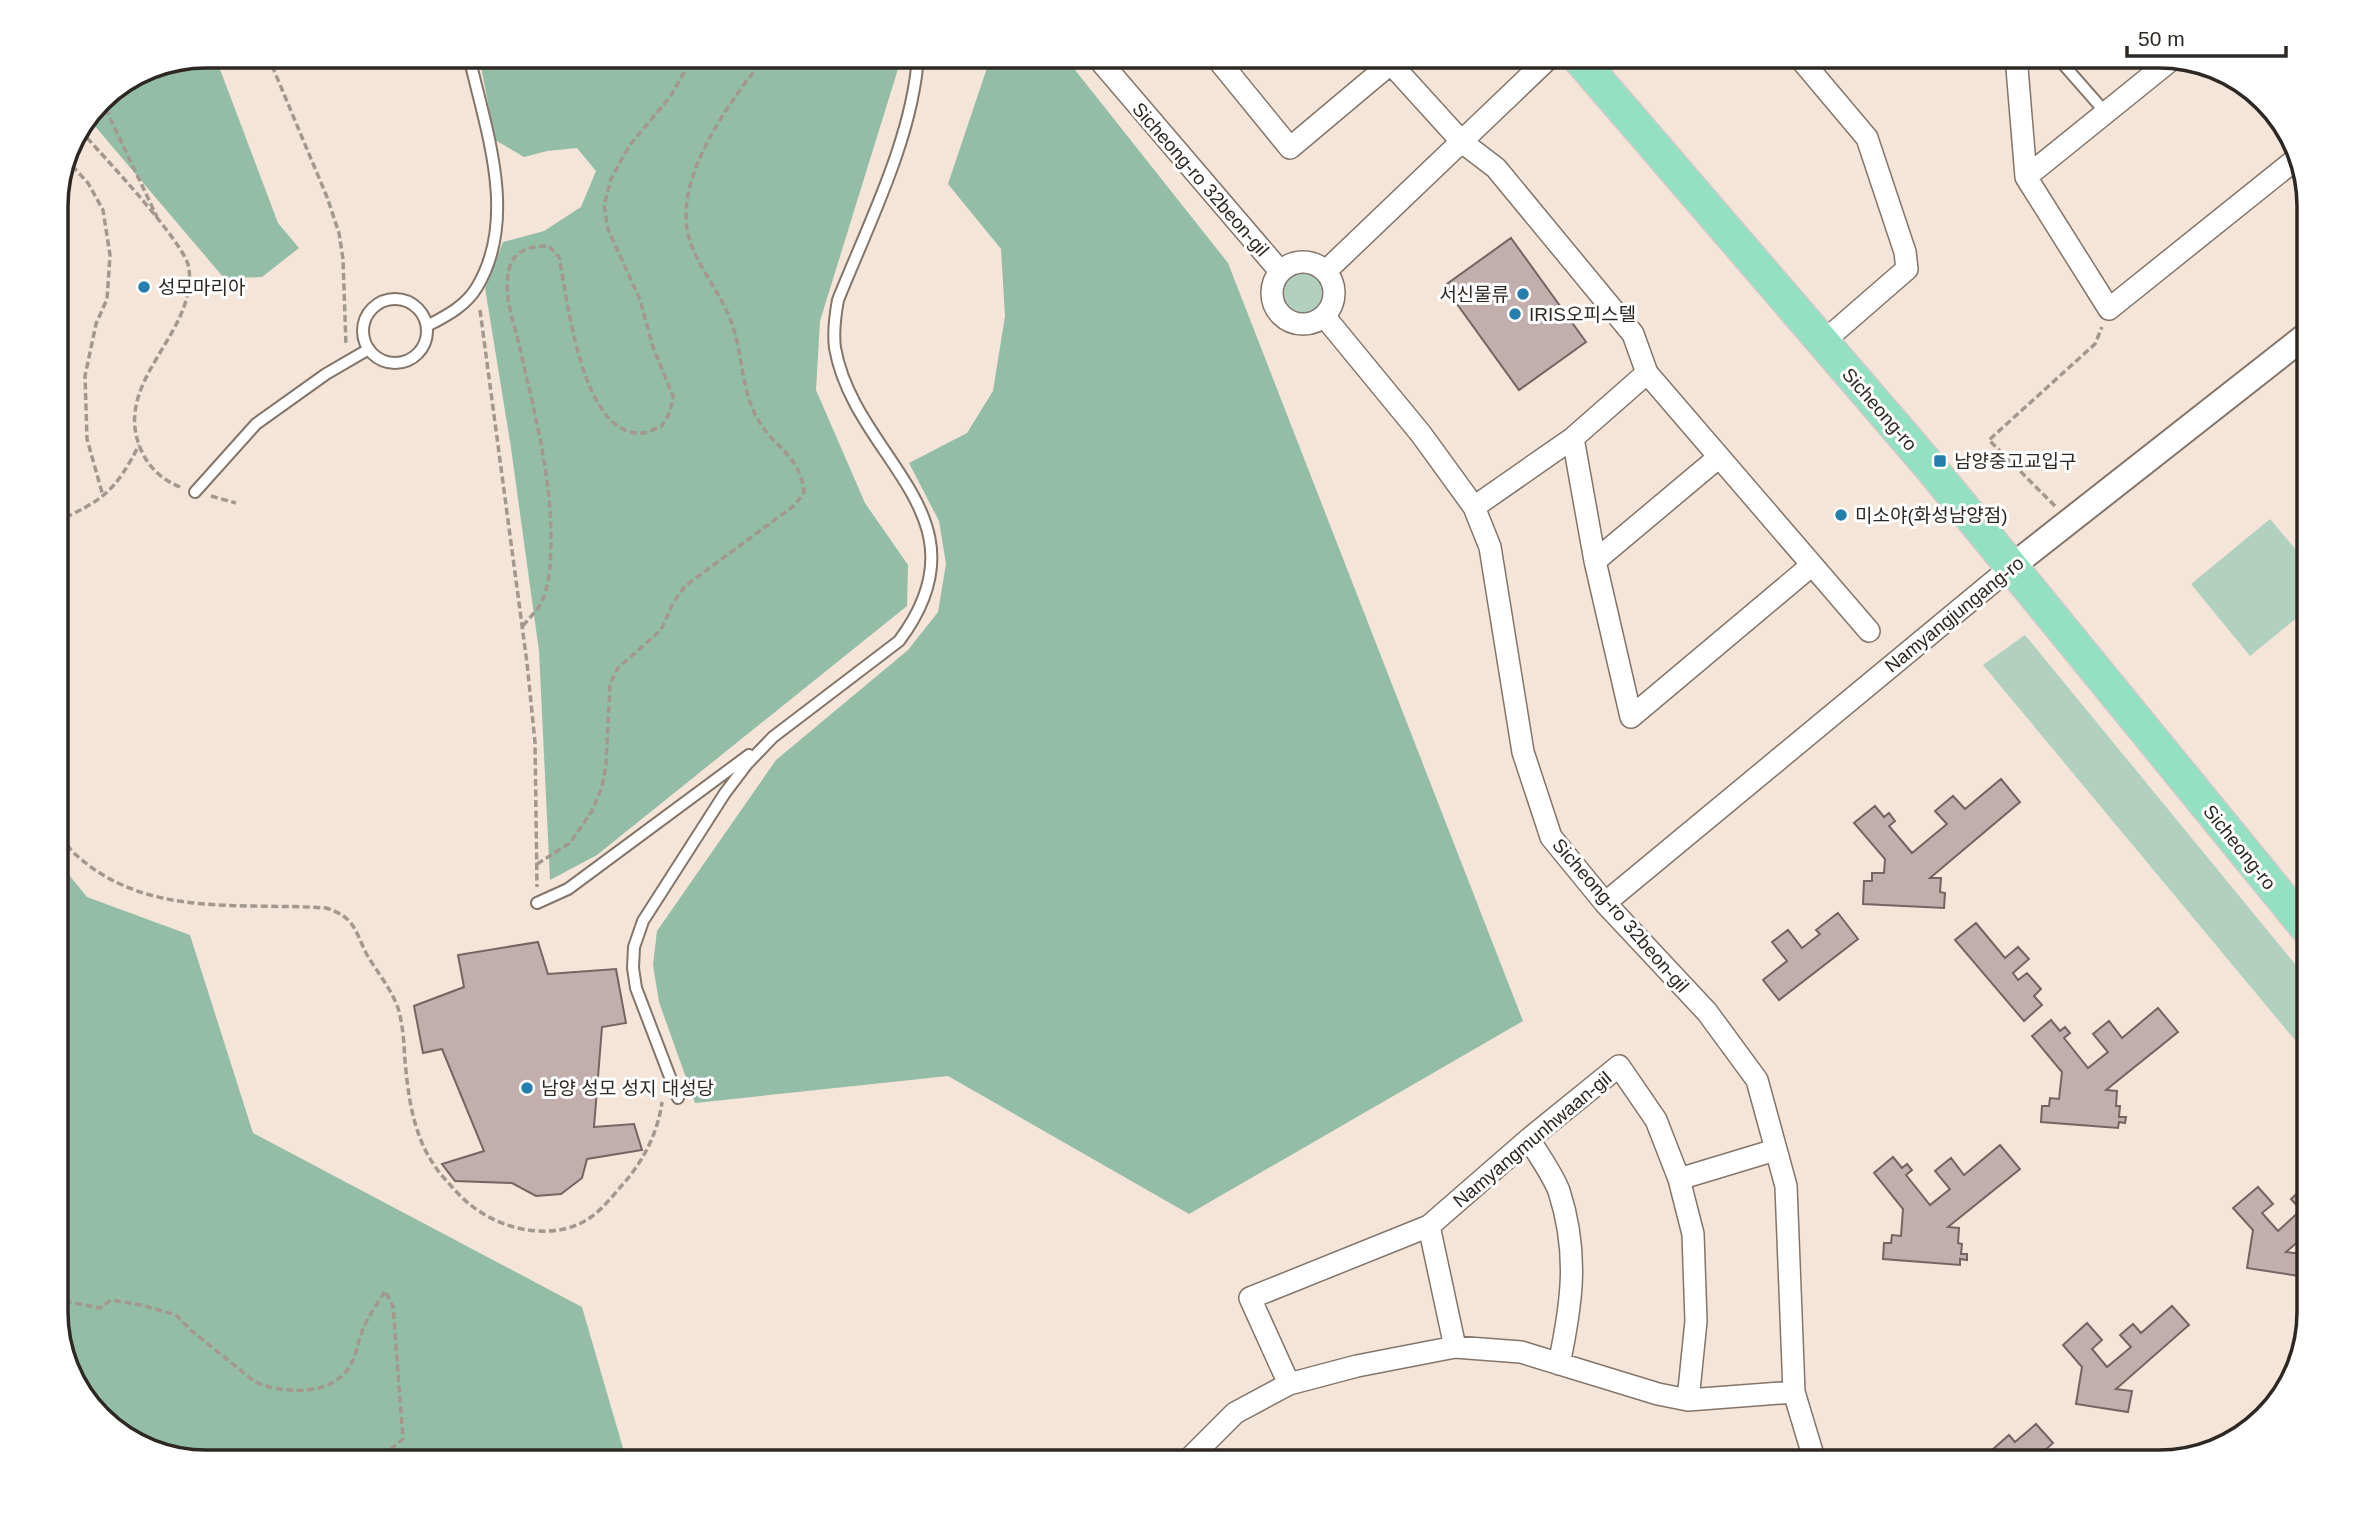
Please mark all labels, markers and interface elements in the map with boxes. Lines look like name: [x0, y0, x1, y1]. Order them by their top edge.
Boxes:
scale bar: [2127, 14, 2286, 58]
text: 50 m: [2138, 27, 2185, 50]
street label: Sicheong-ro 32beon-gil: [1128, 98, 1273, 260]
place label: 성모마리아: [158, 277, 245, 298]
marker: 성모마리아: [136, 279, 152, 295]
place label: 서신물류: [1439, 284, 1509, 305]
marker: 서신물류: [1515, 286, 1531, 302]
place label: IRIS오피스텔: [1529, 304, 1636, 325]
marker: IRIS오피스텔: [1507, 306, 1523, 322]
street label: Sicheong-ro: [1838, 364, 1921, 455]
place label: 남양중고교입구: [1954, 451, 2076, 472]
marker: 남양중고교입구: [1932, 453, 1948, 469]
place label: 미소야(화성남양점): [1855, 505, 2008, 526]
marker: 미소야(화성남양점): [1833, 507, 1849, 523]
street label: Namyangjungang-ro: [1881, 552, 2028, 677]
street label: Sicheong-ro: [2199, 801, 2280, 894]
street label: Sicheong-ro 32beon-gil: [1548, 834, 1693, 996]
street label: Namyangmunhwaan-gil: [1449, 1067, 1616, 1212]
place label: 남양 성모 성지 대성당: [541, 1078, 714, 1099]
marker: 남양 성모 성지 대성당: [519, 1080, 535, 1096]

